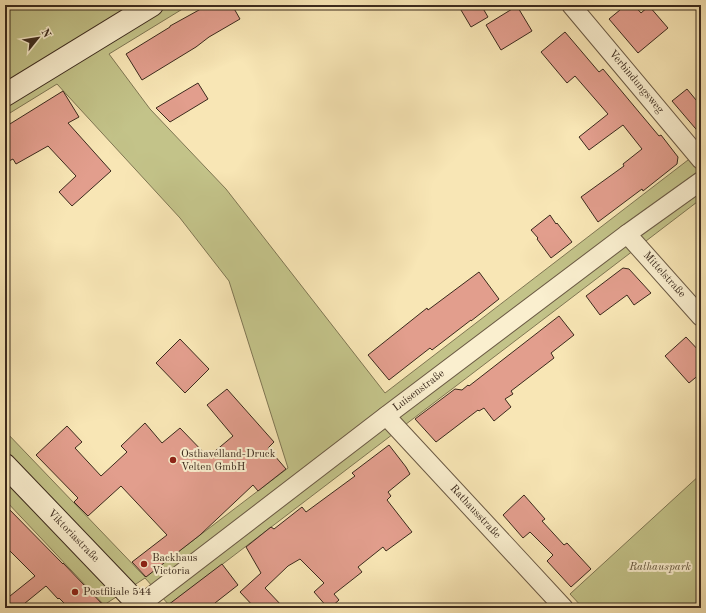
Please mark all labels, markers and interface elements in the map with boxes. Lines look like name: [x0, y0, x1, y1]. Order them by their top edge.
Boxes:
north arrow: [18, 18, 58, 58]
text: N: [38, 27, 53, 41]
street label: Verbindungsweg: [606, 48, 666, 116]
street label: Mittelstraße: [641, 250, 687, 300]
street label: Luisenstraße: [391, 368, 447, 414]
place label: Osthavelland-Druck Velten GmbH: [181, 449, 276, 473]
marker: Osthavelland-Druck Velten GmbH: [168, 455, 178, 465]
street label: Rathausstraße: [448, 483, 502, 541]
street label: Viktoriastraße: [45, 508, 101, 564]
place label: Backhaus Victoria: [152, 553, 198, 577]
marker: Backhaus Victoria: [139, 559, 149, 569]
park label: Rathauspark: [628, 562, 691, 573]
marker: Postfiliale 544: [70, 587, 80, 597]
place label: Postfiliale 544: [83, 587, 151, 598]

